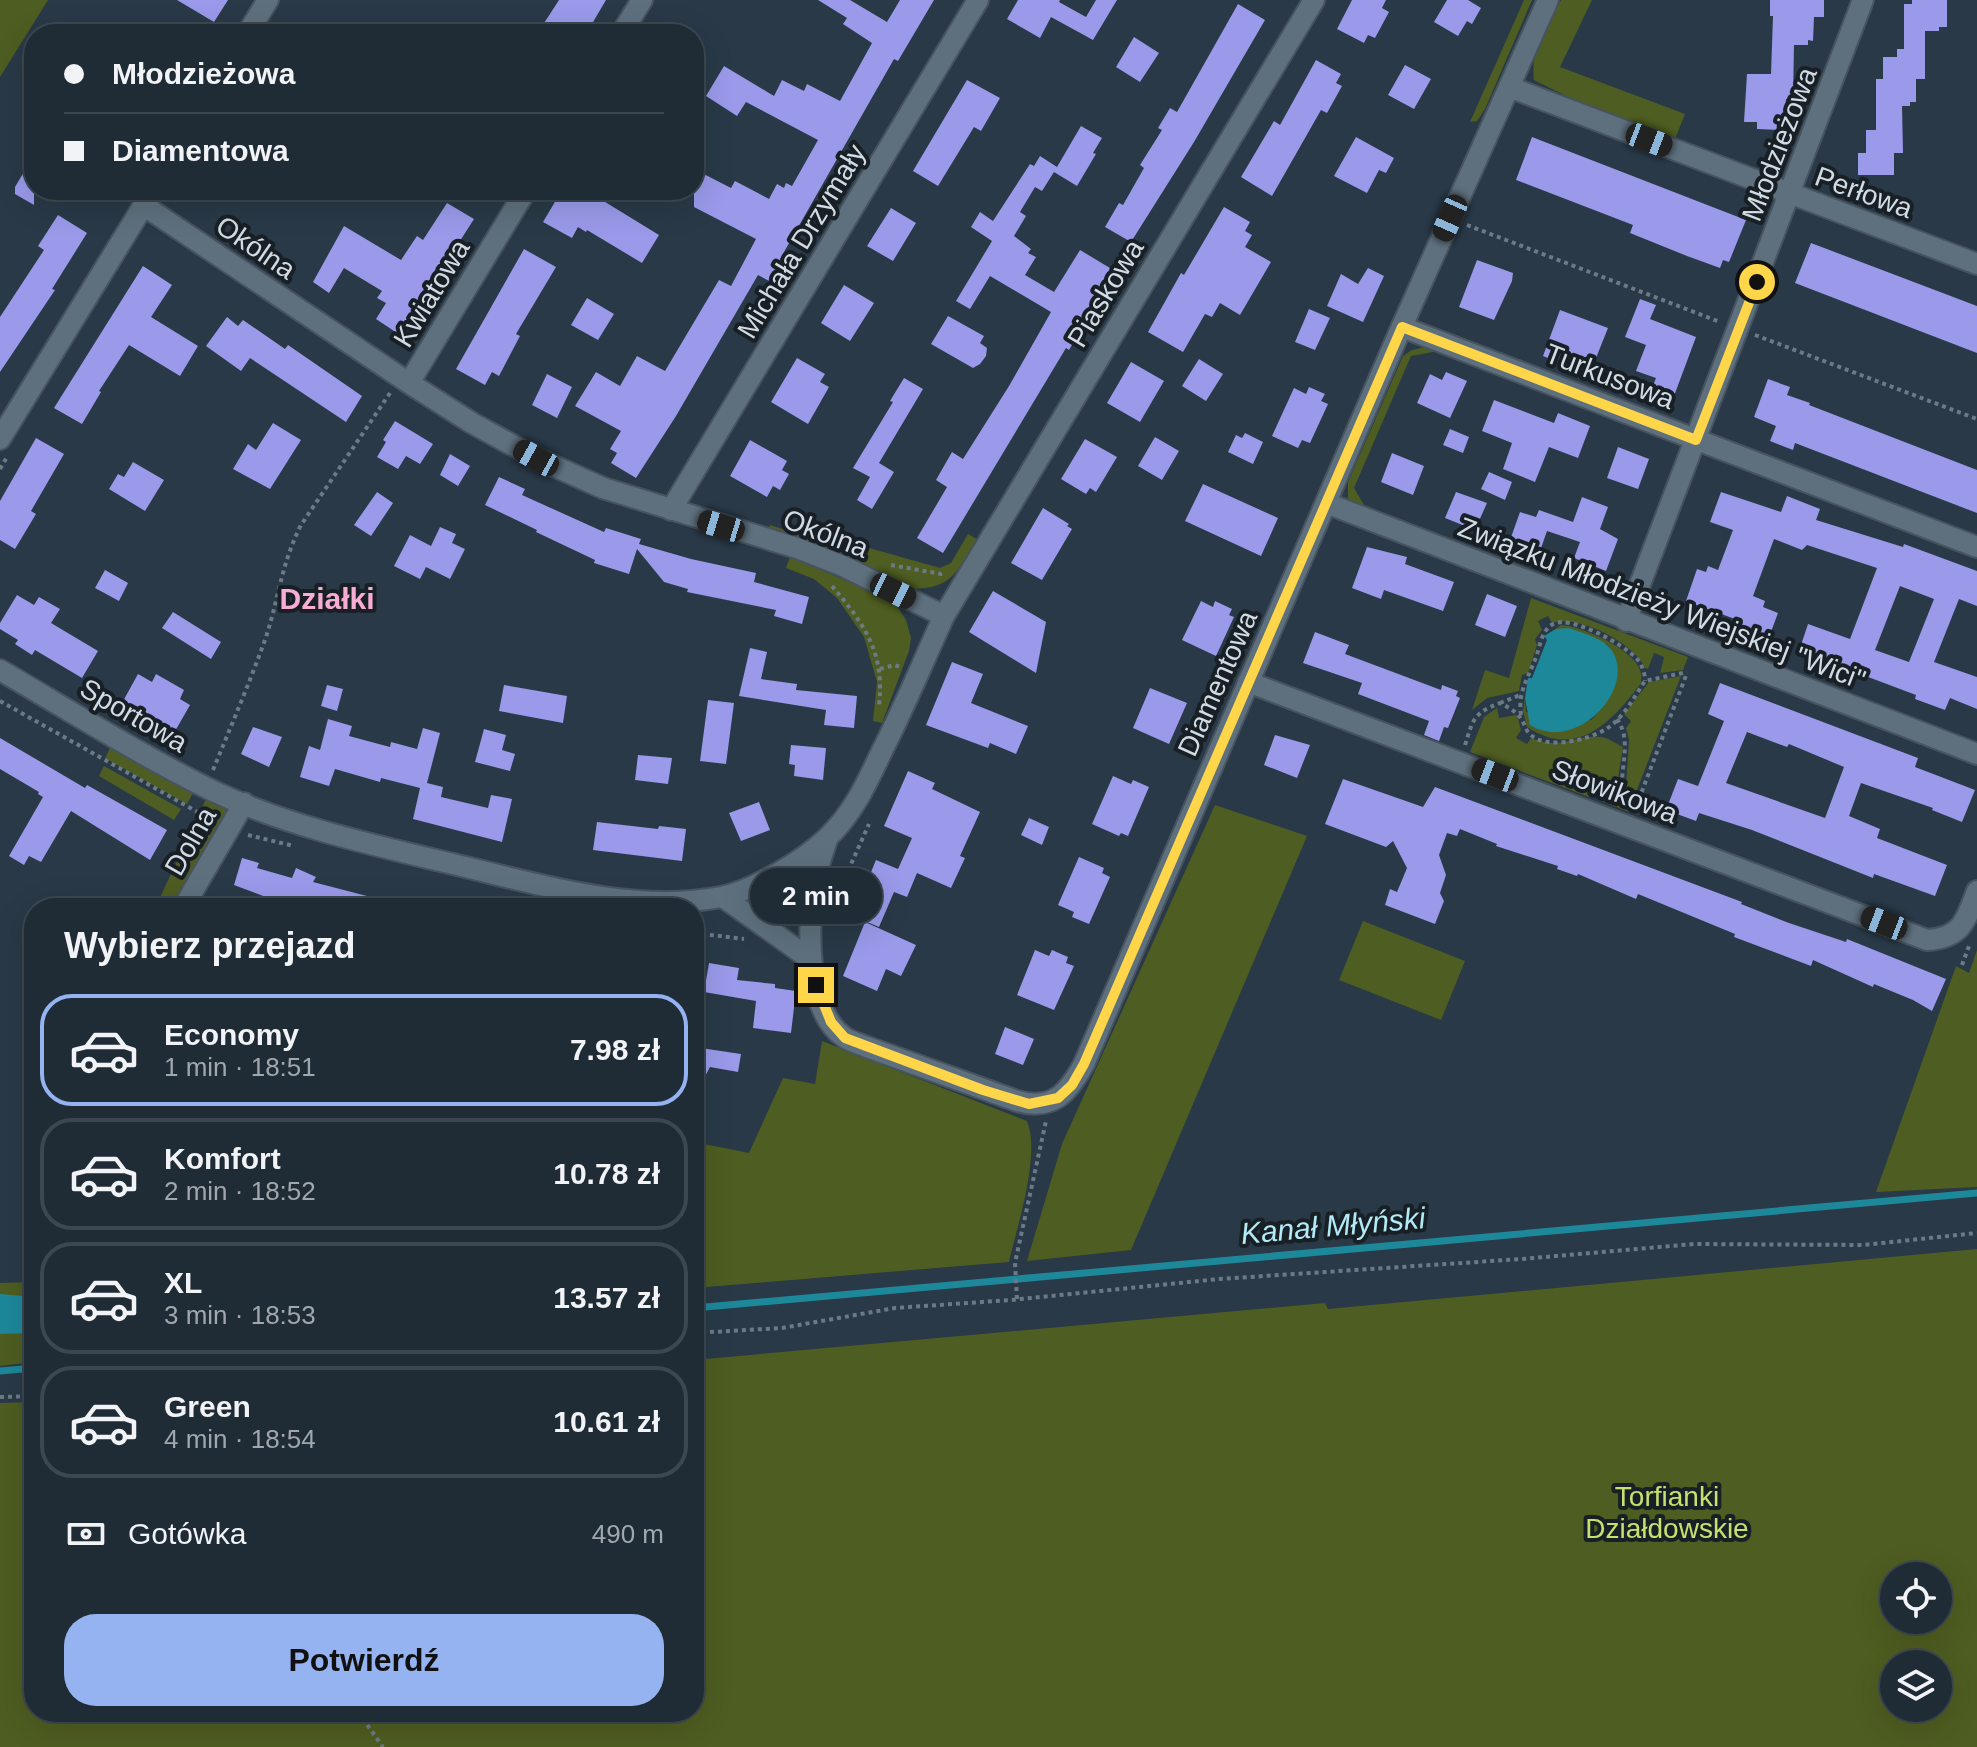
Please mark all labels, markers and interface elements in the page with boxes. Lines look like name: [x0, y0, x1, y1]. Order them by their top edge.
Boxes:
text: Młodzieżowa: [112, 57, 295, 90]
street label: Młodzieżowa: [1736, 63, 1823, 225]
car: [1622, 120, 1676, 160]
text: Diamentowa: [112, 134, 289, 167]
street label: Michała Drzymały: [731, 139, 872, 344]
street label: Perłowa: [1811, 161, 1917, 224]
car: [1429, 191, 1471, 245]
street label: Okólna: [210, 210, 302, 285]
street label: Kwiatowa: [387, 234, 476, 353]
street label: Piaskowa: [1061, 234, 1150, 353]
route start: [1739, 264, 1775, 300]
street label: Turkusowa: [1541, 338, 1679, 415]
car: [509, 436, 563, 480]
street label: Okólna: [779, 503, 873, 564]
car: [695, 508, 747, 544]
street label: Związku Młodzieży Wiejskiej "Wici": [1454, 511, 1870, 696]
car: [866, 570, 920, 612]
district label: Działki: [279, 582, 375, 615]
street label: Diamentowa: [1172, 605, 1263, 761]
street label: Sportowa: [75, 672, 193, 759]
street label: Słowikowa: [1548, 753, 1683, 830]
car: [1468, 755, 1522, 795]
street label: Dolna: [159, 801, 222, 881]
callout: 2 min: [750, 869, 882, 925]
text: 2 min: [782, 881, 850, 911]
car: [1857, 903, 1911, 943]
text: Wybierz przejazd: [64, 925, 355, 966]
route end: [798, 967, 834, 1003]
icon: car: [68, 1014, 140, 1086]
text: Economy: [164, 1018, 299, 1051]
text: 7.98 zł: [570, 1033, 660, 1066]
text: 1 min · 18:51: [164, 1052, 316, 1082]
icon: car: [68, 1138, 140, 1210]
text: Komfort: [164, 1142, 281, 1175]
text: 10.78 zł: [553, 1157, 660, 1190]
text: 2 min · 18:52: [164, 1176, 316, 1206]
water label: Kanał Młyński: [1239, 1201, 1428, 1250]
icon: car: [68, 1262, 140, 1334]
text: XL: [164, 1266, 202, 1299]
text: 13.57 zł: [553, 1281, 660, 1314]
text: 3 min · 18:53: [164, 1300, 316, 1330]
icon: car: [68, 1386, 140, 1458]
text: Green: [164, 1390, 251, 1423]
text: 10.61 zł: [553, 1405, 660, 1438]
text: 4 min · 18:54: [164, 1424, 316, 1454]
park label: Torfianki Działdowskie: [1585, 1481, 1749, 1544]
icon: cash: [64, 1512, 108, 1556]
text: Gotówka: [128, 1517, 246, 1550]
text: 490 m: [592, 1519, 664, 1549]
map controls: [1880, 1562, 1952, 1722]
button: locate: [1880, 1562, 1952, 1634]
button: Potwierdź: [64, 1614, 664, 1706]
button: layers: [1880, 1650, 1952, 1722]

